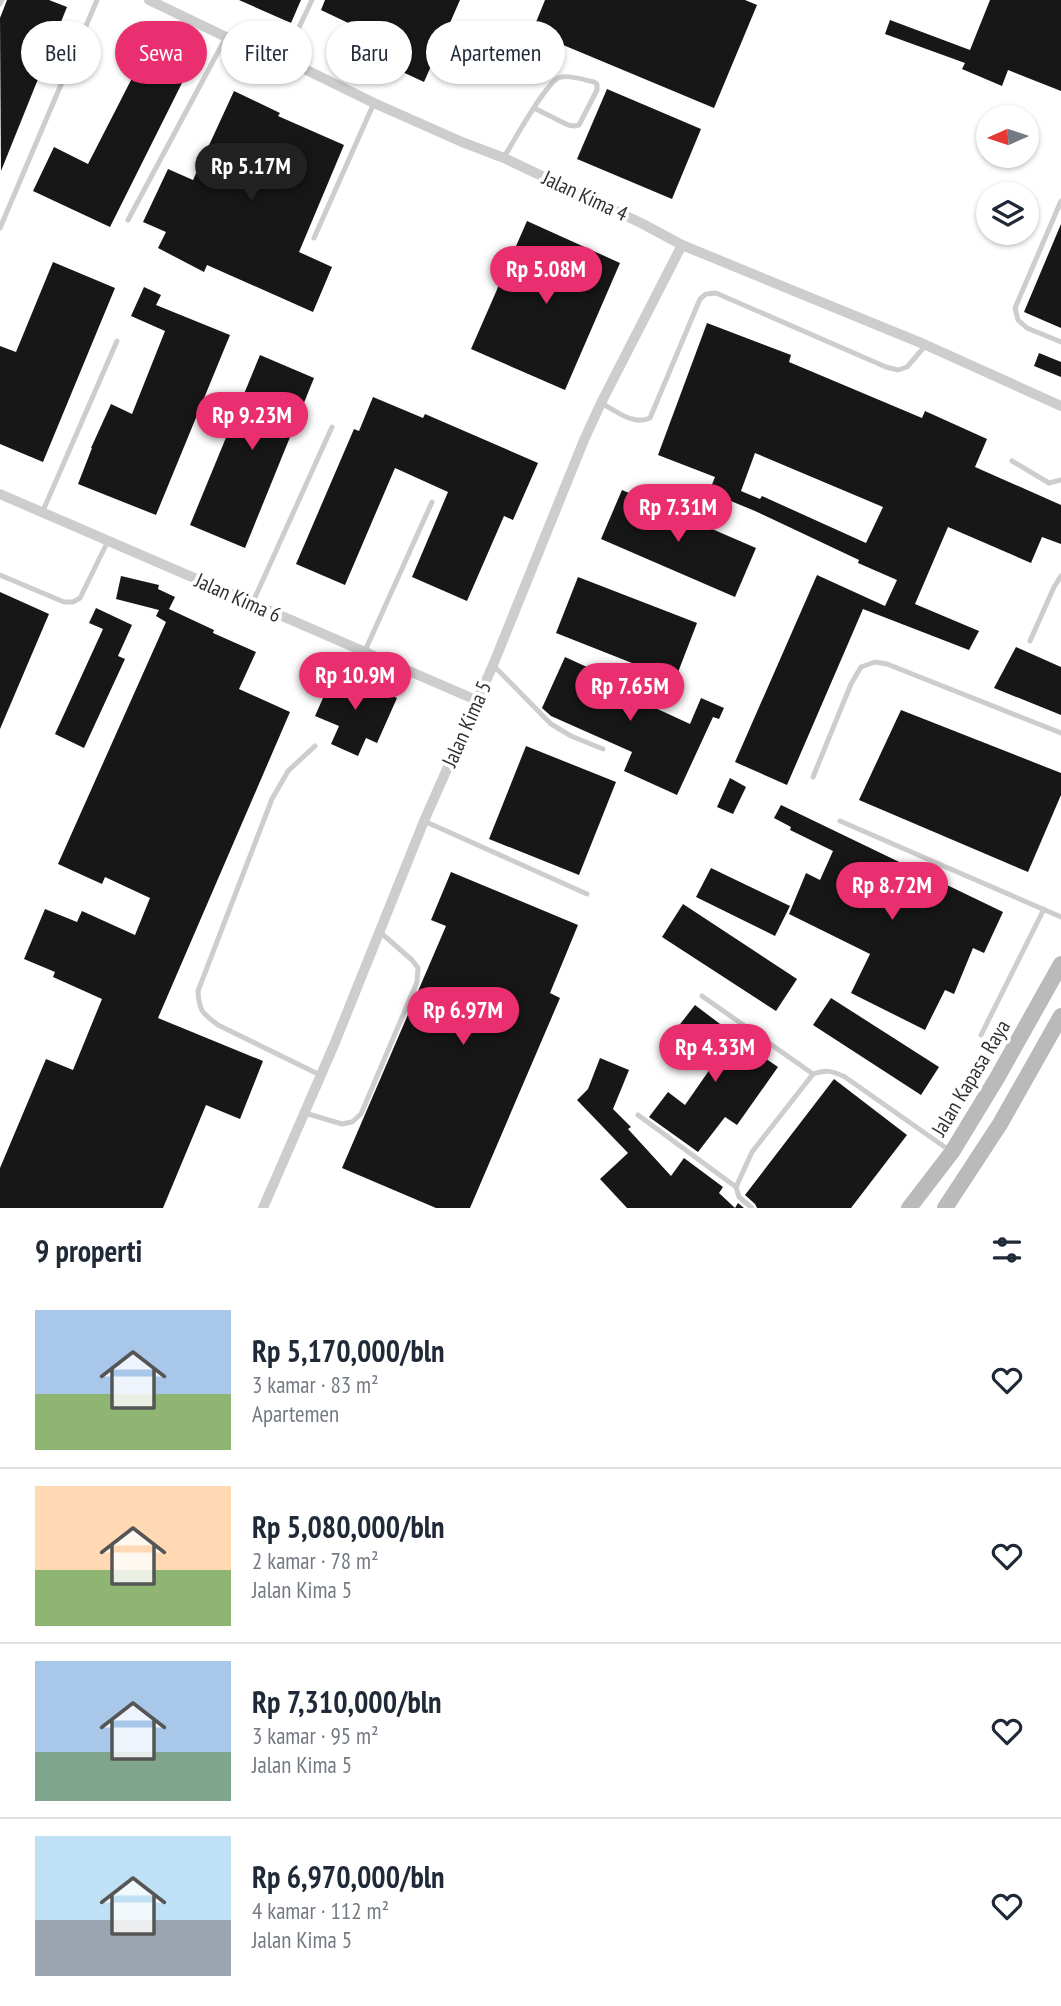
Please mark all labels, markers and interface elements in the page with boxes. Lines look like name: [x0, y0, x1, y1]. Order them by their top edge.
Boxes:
chip: Beli: [21, 21, 101, 84]
chip: Sewa: [115, 21, 207, 84]
chip: Filter: [221, 21, 312, 84]
chip: Baru: [326, 21, 412, 84]
chip: Apartemen: [426, 21, 565, 84]
north arrow: [976, 105, 1040, 168]
map controls: [976, 105, 1039, 245]
pin: Rp 5.17M: [179, 144, 323, 203]
text: Rp 5.17M: [211, 151, 291, 180]
street label: Jalan Kima 4: [537, 164, 633, 227]
button: layers: [976, 182, 1039, 245]
pin: Rp 5.08M: [474, 246, 618, 306]
text: Rp 5.08M: [506, 254, 586, 283]
pin: Rp 9.23M: [180, 392, 324, 452]
text: Rp 9.23M: [212, 400, 292, 429]
pin: Rp 7.31M: [606, 484, 750, 544]
text: Rp 7.31M: [639, 492, 717, 521]
street label: Jalan Kima 6: [190, 566, 285, 628]
pin: Rp 10.9M: [283, 652, 427, 712]
text: Rp 10.9M: [315, 660, 395, 689]
pin: Rp 7.65M: [558, 664, 702, 723]
text: Rp 7.65M: [591, 671, 669, 700]
street label: Jalan Kima 5: [435, 677, 497, 772]
pin: Rp 8.72M: [820, 862, 964, 922]
text: Rp 8.72M: [852, 870, 932, 899]
pin: Rp 6.97M: [391, 988, 535, 1047]
text: Rp 6.97M: [423, 995, 503, 1024]
street label: Jalan Kapasa Raya: [925, 1015, 1016, 1142]
pin: Rp 4.33M: [643, 1024, 787, 1084]
text: Rp 4.33M: [675, 1032, 755, 1061]
text: 9 properti: [35, 1231, 142, 1270]
icon: filters: [988, 1231, 1026, 1269]
text: Rp 5,170,000/bln: [252, 1331, 445, 1370]
icon: home: [91, 1338, 175, 1422]
icon: heart: [988, 1361, 1026, 1399]
text: 3 kamar · 83 m²: [252, 1370, 379, 1399]
text: Apartemen: [252, 1399, 339, 1428]
text: Rp 5,080,000/bln: [252, 1507, 445, 1546]
icon: home: [91, 1514, 175, 1598]
icon: heart: [988, 1537, 1026, 1575]
text: 2 kamar · 78 m²: [252, 1546, 379, 1575]
text: Jalan Kima 5: [252, 1575, 352, 1604]
text: Rp 7,310,000/bln: [252, 1682, 442, 1721]
icon: home: [91, 1689, 175, 1773]
icon: heart: [988, 1712, 1026, 1750]
text: 3 kamar · 95 m²: [252, 1721, 379, 1750]
text: Jalan Kima 5: [252, 1750, 352, 1779]
text: Rp 6,970,000/bln: [252, 1857, 445, 1896]
icon: home: [91, 1864, 175, 1948]
icon: heart: [988, 1887, 1026, 1925]
text: 4 kamar · 112 m²: [252, 1896, 389, 1925]
text: Jalan Kima 5: [252, 1925, 352, 1954]

